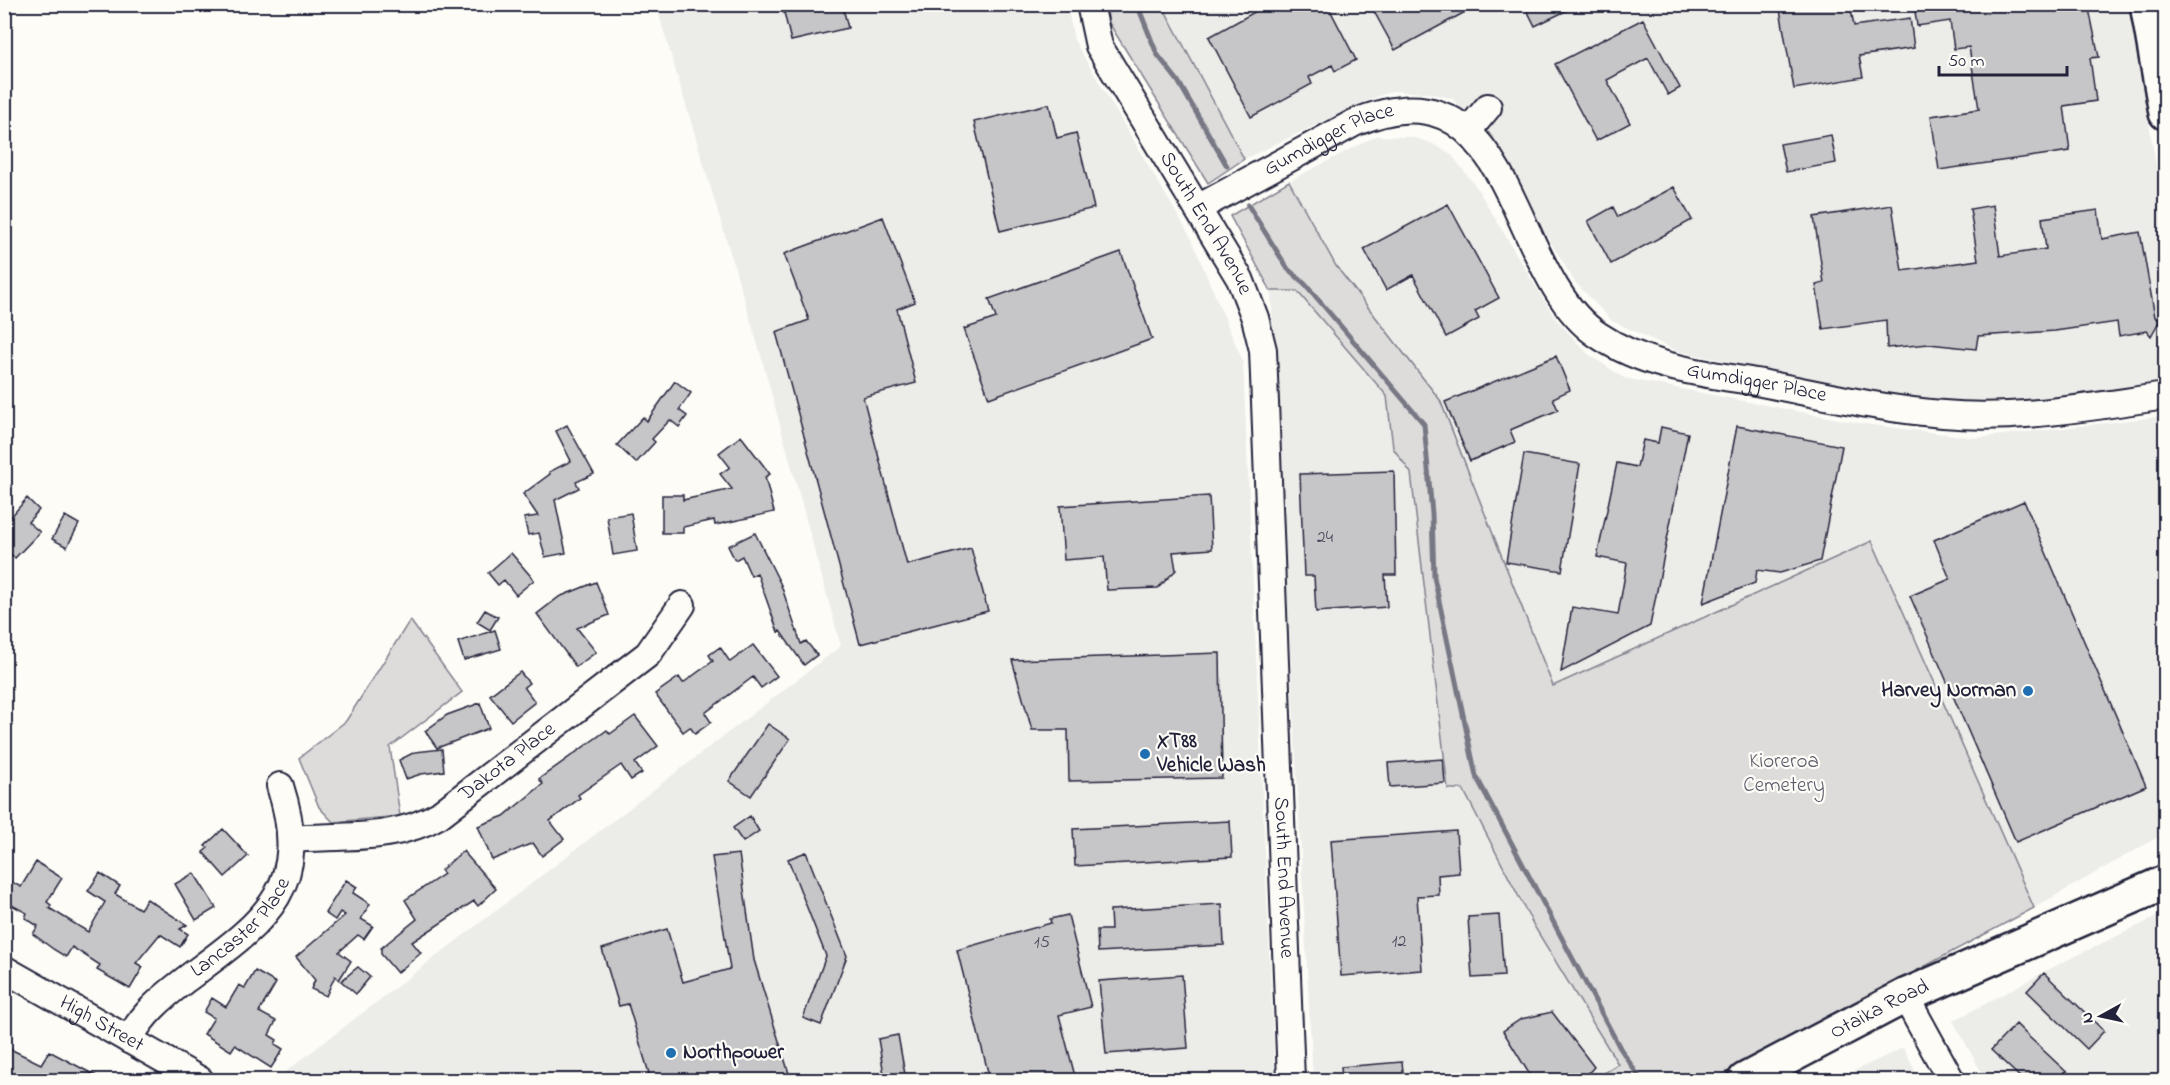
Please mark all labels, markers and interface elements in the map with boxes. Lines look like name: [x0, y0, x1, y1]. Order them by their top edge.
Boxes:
scale bar: [1939, 39, 2066, 77]
text: 50 m: [1948, 49, 1985, 75]
street label: Gumdigger Place: [1259, 96, 1397, 184]
street label: South End Avenue: [1152, 146, 1260, 299]
street label: Gumdigger Place: [1684, 355, 1830, 411]
house number: 24: [1317, 525, 1334, 551]
place label: Harvey Norman: [1881, 676, 2016, 708]
marker: Harvey Norman: [2021, 684, 2035, 698]
street label: Dakota Place: [452, 715, 563, 810]
place label: XT88 Vehicle Wash: [1156, 727, 1266, 781]
marker: XT88 Vehicle Wash: [1138, 747, 1152, 761]
park label: Kioreroa Cemetery: [1743, 747, 1825, 803]
street label: South End Avenue: [1265, 796, 1301, 959]
street label: Lancaster Place: [185, 873, 299, 986]
house number: 12: [1392, 929, 1406, 955]
house number: 15: [1034, 930, 1050, 956]
street label: Otaika Road: [1825, 972, 1934, 1048]
north arrow: [2071, 986, 2131, 1046]
street label: High Street: [54, 988, 149, 1060]
text: N: [2075, 1011, 2101, 1025]
place label: Northpower: [683, 1038, 784, 1068]
marker: Northpower: [664, 1046, 678, 1060]

